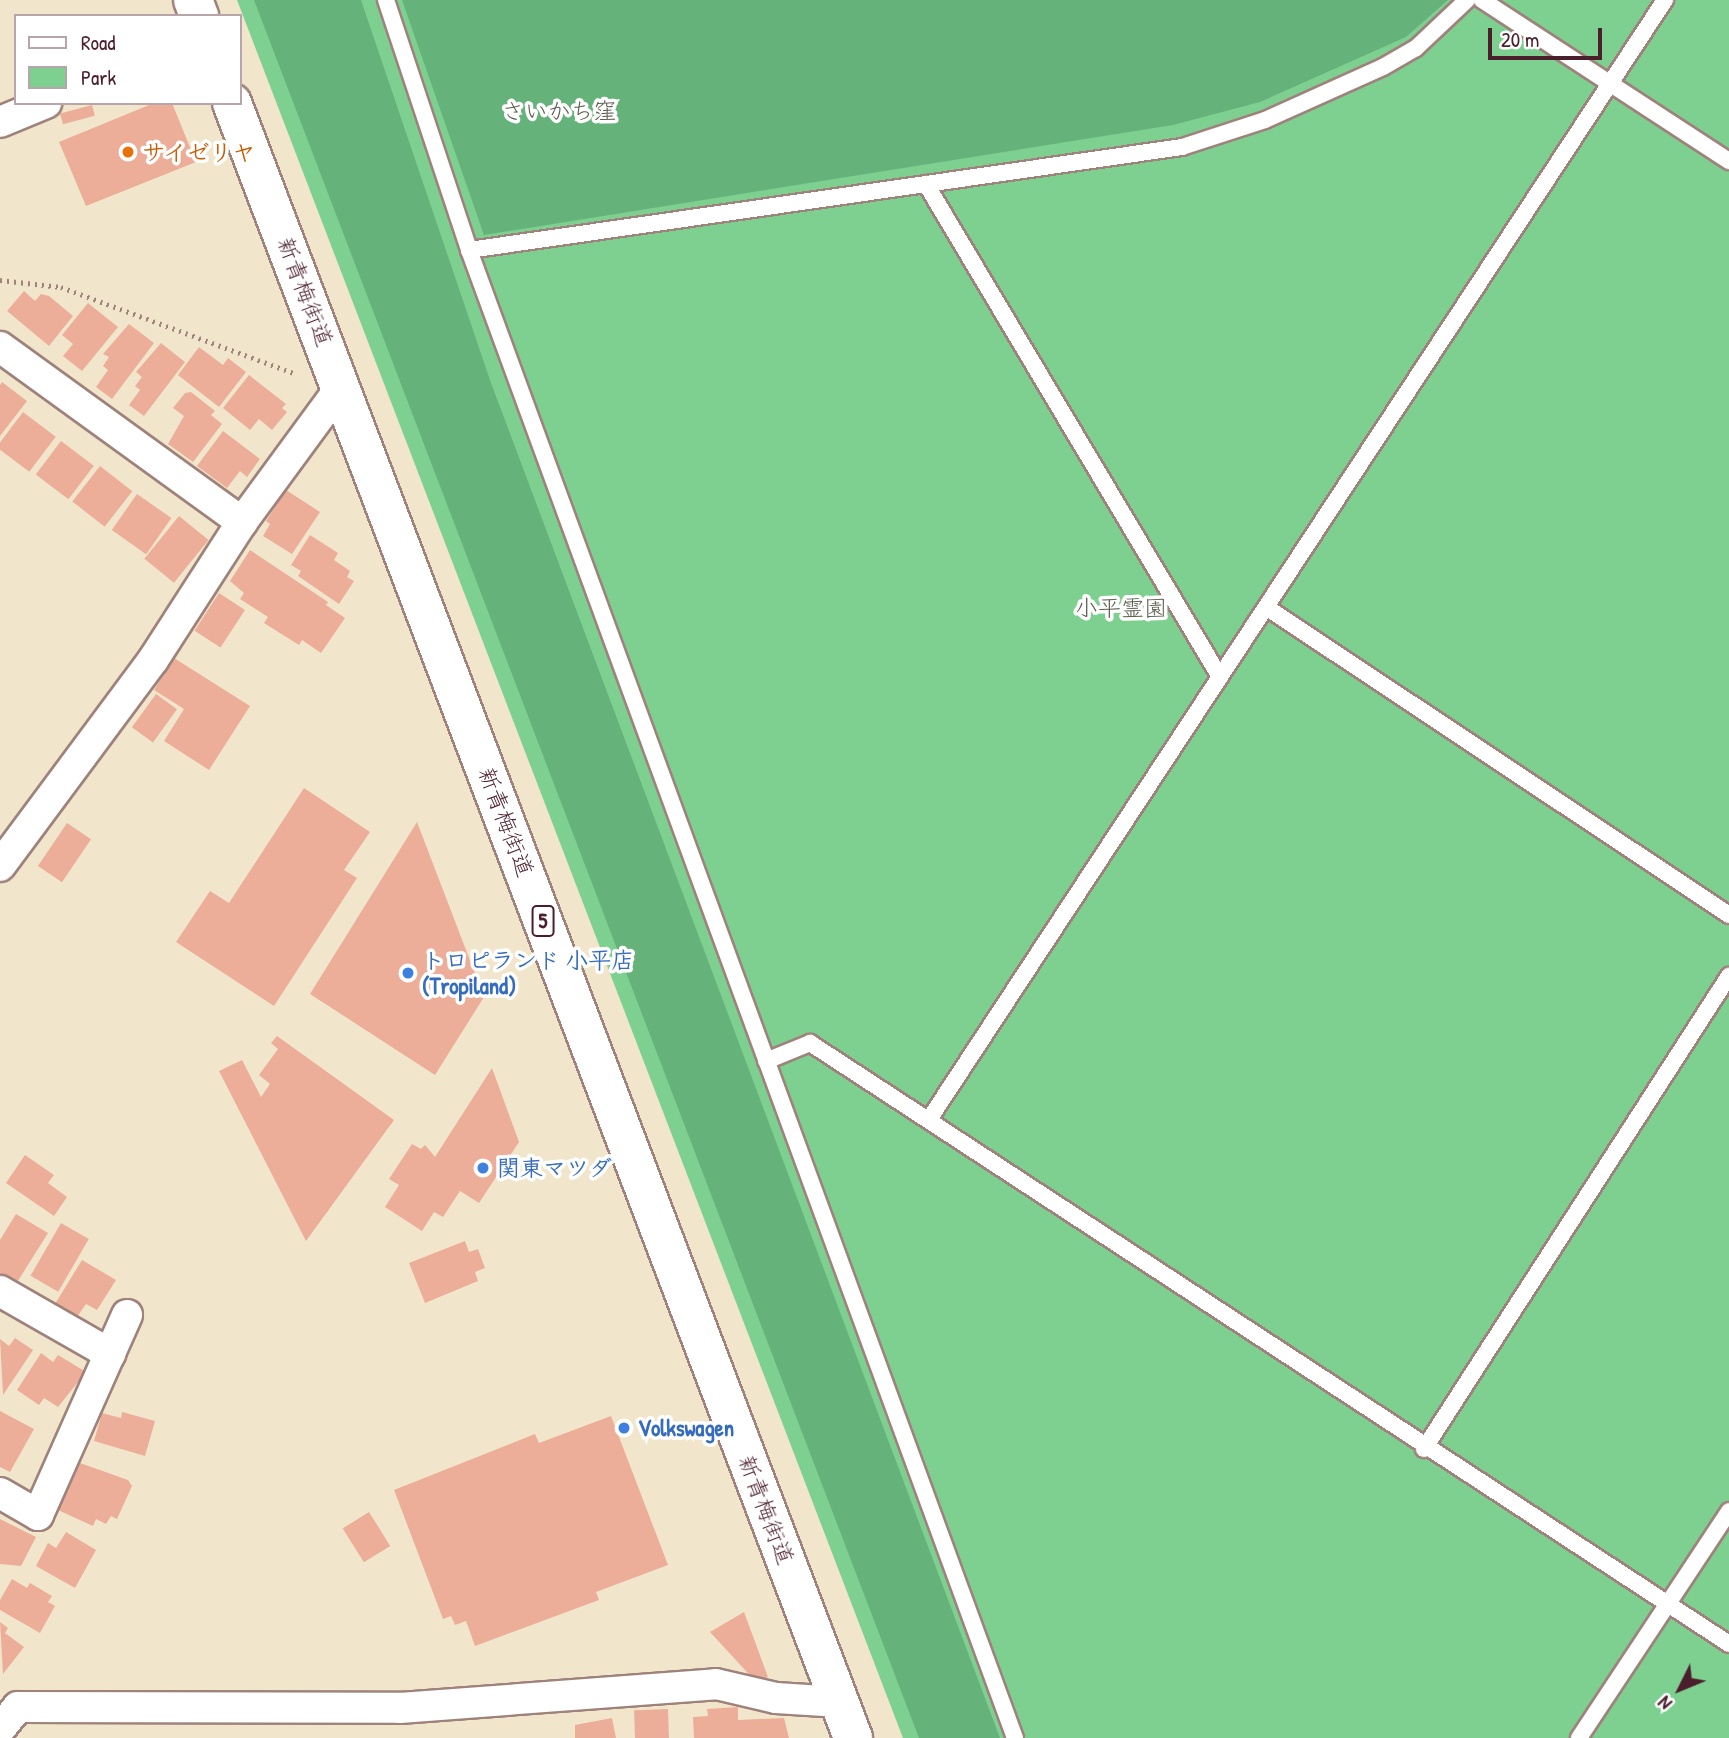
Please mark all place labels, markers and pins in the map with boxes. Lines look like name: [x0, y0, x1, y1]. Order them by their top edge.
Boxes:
place label: サイゼリヤ: [142, 138, 257, 166]
marker: サイゼリヤ: [120, 144, 136, 160]
place label: トロピランド 小平店 (Tropiland): [422, 946, 634, 1000]
marker: トロピランド 小平店 (Tropiland): [400, 965, 416, 981]
place label: 関東マツダ: [497, 1154, 612, 1182]
marker: 関東マツダ: [475, 1160, 491, 1176]
place label: Volkswagen: [638, 1414, 734, 1442]
marker: Volkswagen: [616, 1420, 632, 1436]

